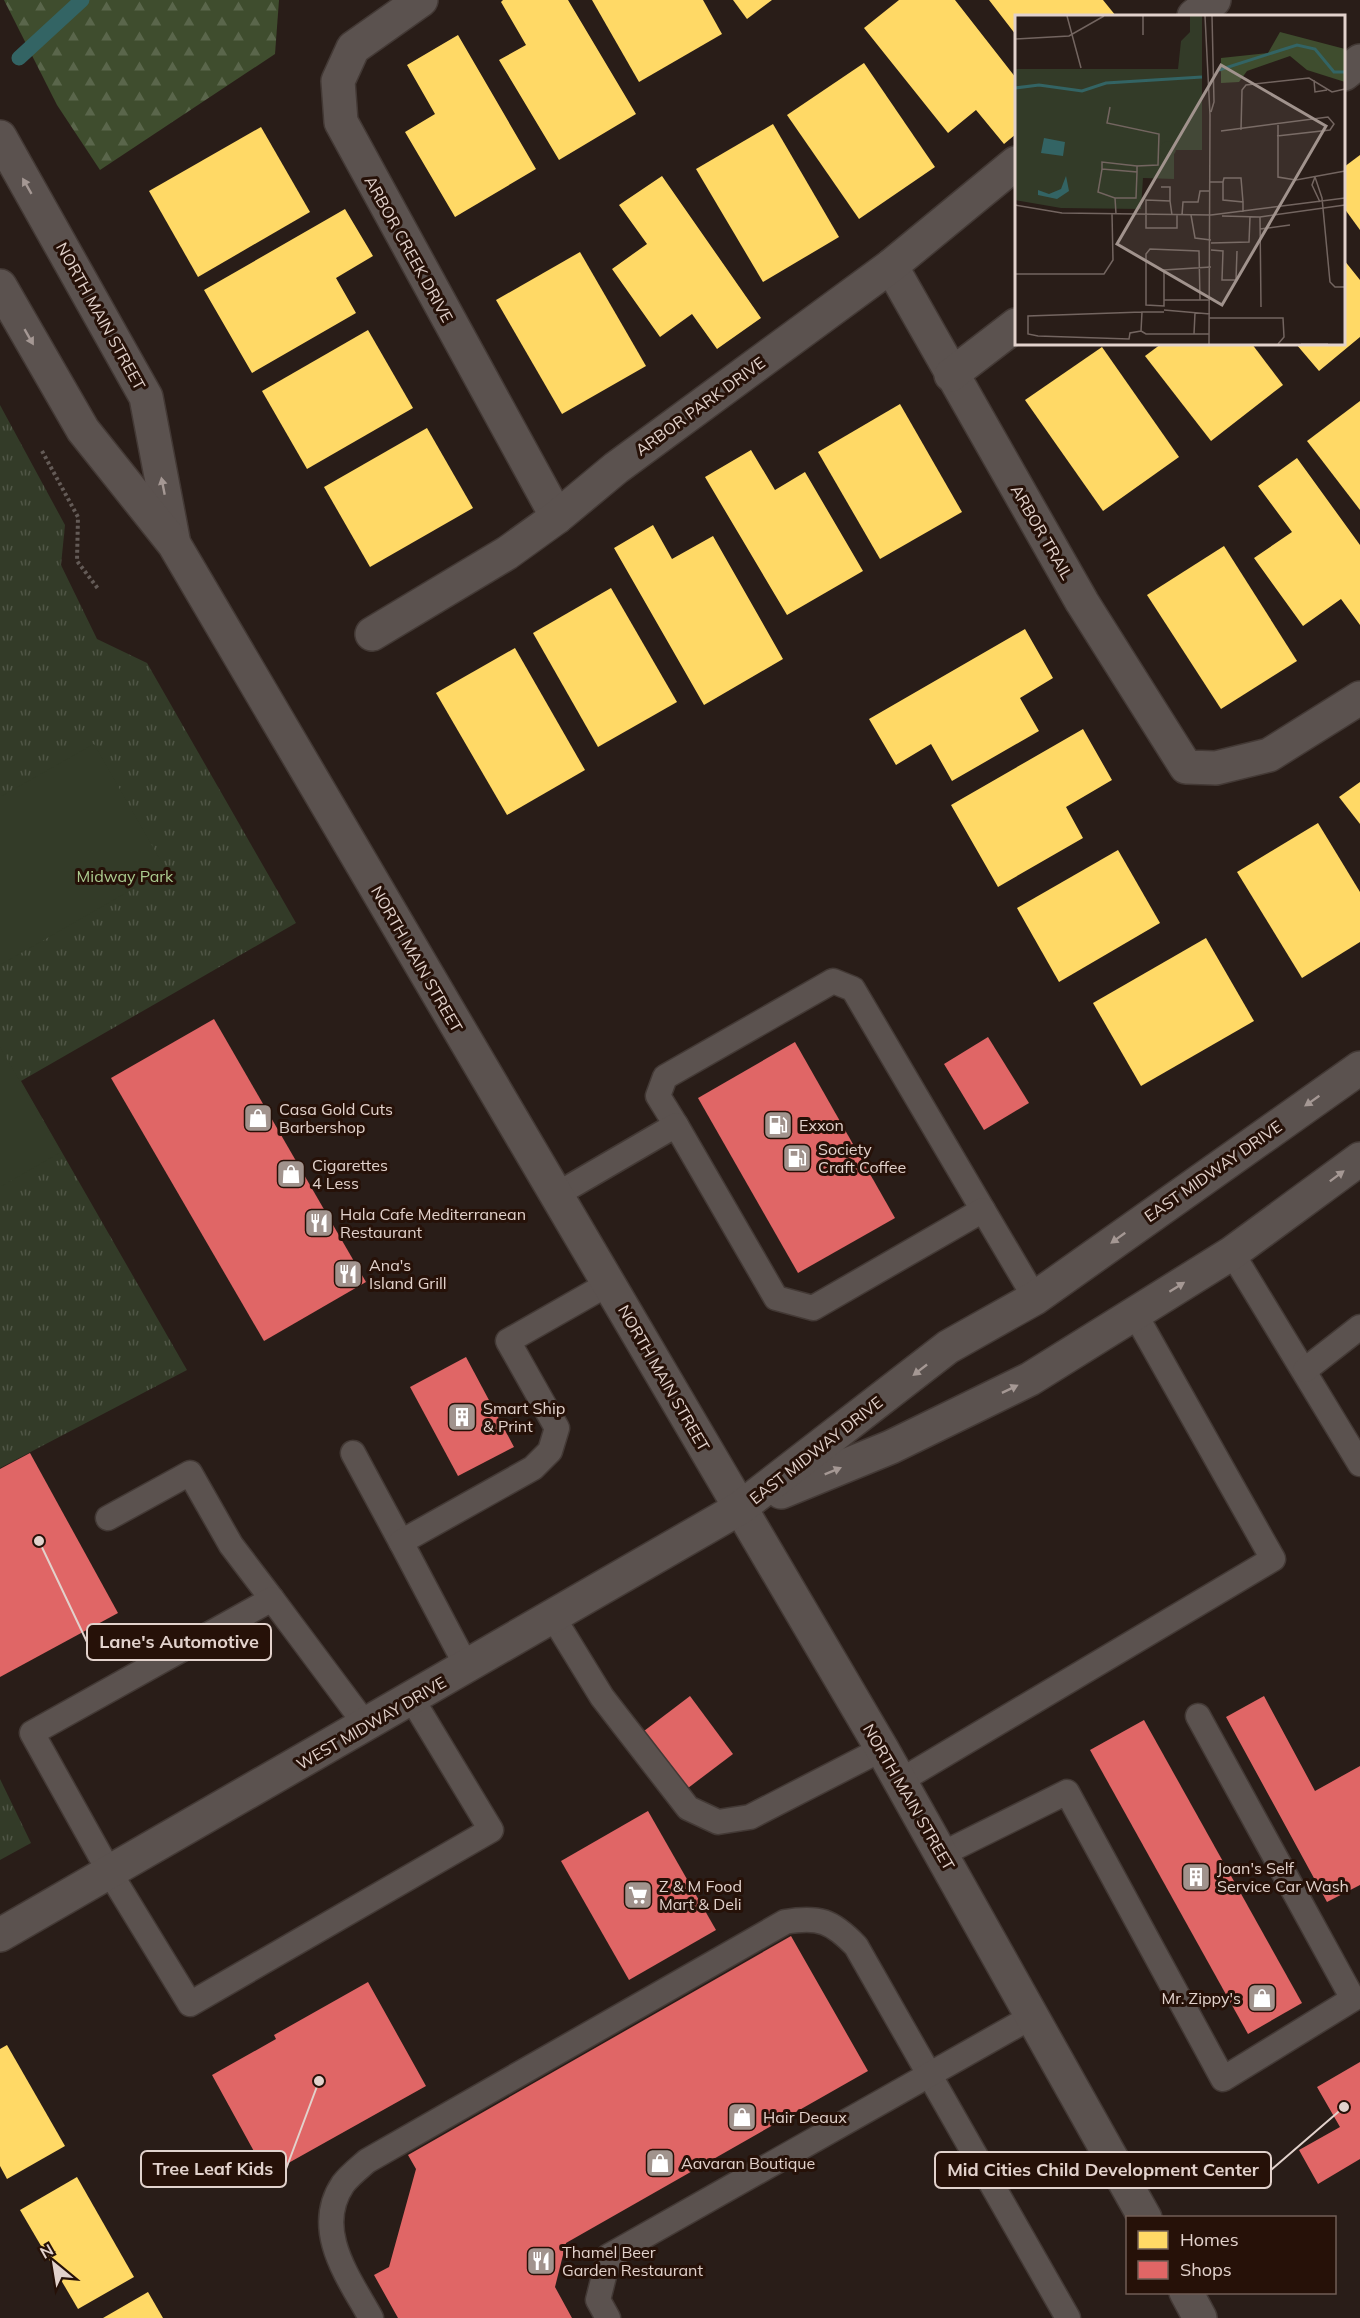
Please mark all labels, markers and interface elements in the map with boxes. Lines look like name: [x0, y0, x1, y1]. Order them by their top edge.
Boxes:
inset map: [1015, 15, 1345, 345]
street label: ARBOR CREEK DRIVE: [360, 172, 458, 326]
one-way arrow: [22, 178, 33, 194]
street label: NORTH MAIN STREET: [52, 239, 150, 394]
one-way arrow: [24, 328, 34, 345]
street label: ARBOR PARK DRIVE: [631, 352, 769, 460]
one-way arrow: [158, 476, 167, 495]
street label: ARBOR TRAIL: [1007, 481, 1077, 583]
park label: Midway Park: [77, 866, 174, 886]
street label: NORTH MAIN STREET: [367, 882, 467, 1036]
one-way arrow: [1304, 1095, 1320, 1106]
place label: Casa Gold Cuts Barbershop: [279, 1099, 393, 1137]
shop icon: Casa Gold Cuts Barbershop: [242, 1102, 274, 1134]
fuel station icon: Exxon: [762, 1109, 794, 1141]
place label: Exxon: [799, 1115, 844, 1135]
street label: EAST MIDWAY DRIVE: [1140, 1116, 1286, 1226]
place label: Society Craft Coffee: [818, 1139, 906, 1177]
fuel station icon: Society Craft Coffee: [781, 1142, 813, 1174]
place label: Cigarettes 4 Less: [312, 1155, 388, 1193]
shop icon: Cigarettes 4 Less: [275, 1158, 307, 1190]
one-way arrow: [1329, 1171, 1344, 1183]
place label: Hala Cafe Mediterranean Restaurant: [340, 1204, 526, 1242]
restaurant icon: Hala Cafe Mediterranean Restaurant: [303, 1207, 335, 1239]
one-way arrow: [1111, 1232, 1127, 1244]
place label: Ana's Island Grill: [369, 1255, 447, 1293]
restaurant icon: Ana's Island Grill: [332, 1258, 364, 1290]
one-way arrow: [1169, 1282, 1185, 1293]
street label: NORTH MAIN STREET: [614, 1301, 714, 1455]
one-way arrow: [912, 1363, 927, 1375]
one-way arrow: [1002, 1384, 1019, 1393]
street label: EAST MIDWAY DRIVE: [746, 1392, 886, 1508]
place label: Smart Ship & Print: [483, 1398, 565, 1436]
building icon: Smart Ship & Print: [446, 1401, 478, 1433]
one-way arrow: [825, 1466, 843, 1476]
callout: Lane's Automotive: [87, 1624, 271, 1660]
text: Lane's Automotive: [99, 1630, 259, 1653]
street label: WEST MIDWAY DRIVE: [293, 1672, 449, 1774]
street label: NORTH MAIN STREET: [859, 1720, 959, 1874]
place label: Joan's Self Service Car Wash: [1217, 1858, 1349, 1896]
building icon: Joan's Self Service Car Wash: [1180, 1861, 1212, 1893]
place label: Z & M Food Mart & Deli: [659, 1876, 742, 1914]
supermarket icon: Z & M Food Mart & Deli: [622, 1879, 654, 1911]
shop icon: Mr. Zippy's: [1246, 1982, 1278, 2014]
place label: Mr. Zippy's: [1162, 1988, 1241, 2008]
shop icon: Hair Deaux: [726, 2101, 758, 2133]
place label: Hair Deaux: [763, 2107, 847, 2127]
shop icon: Aavaran Boutique: [644, 2147, 676, 2179]
callout: Tree Leaf Kids: [141, 2151, 286, 2187]
callout: Mid Cities Child Development Center: [935, 2152, 1271, 2188]
place label: Aavaran Boutique: [681, 2153, 815, 2173]
text: Tree Leaf Kids: [153, 2157, 273, 2180]
text: Mid Cities Child Development Center: [947, 2158, 1260, 2181]
legend: [1126, 2216, 1336, 2294]
text: Homes: [1180, 2228, 1239, 2251]
north arrow: [24, 2234, 84, 2294]
text: N: [36, 2239, 57, 2263]
place label: Thamel Beer Garden Restaurant: [562, 2242, 703, 2280]
restaurant icon: Thamel Beer Garden Restaurant: [525, 2245, 557, 2277]
text: Shops: [1180, 2258, 1232, 2281]

